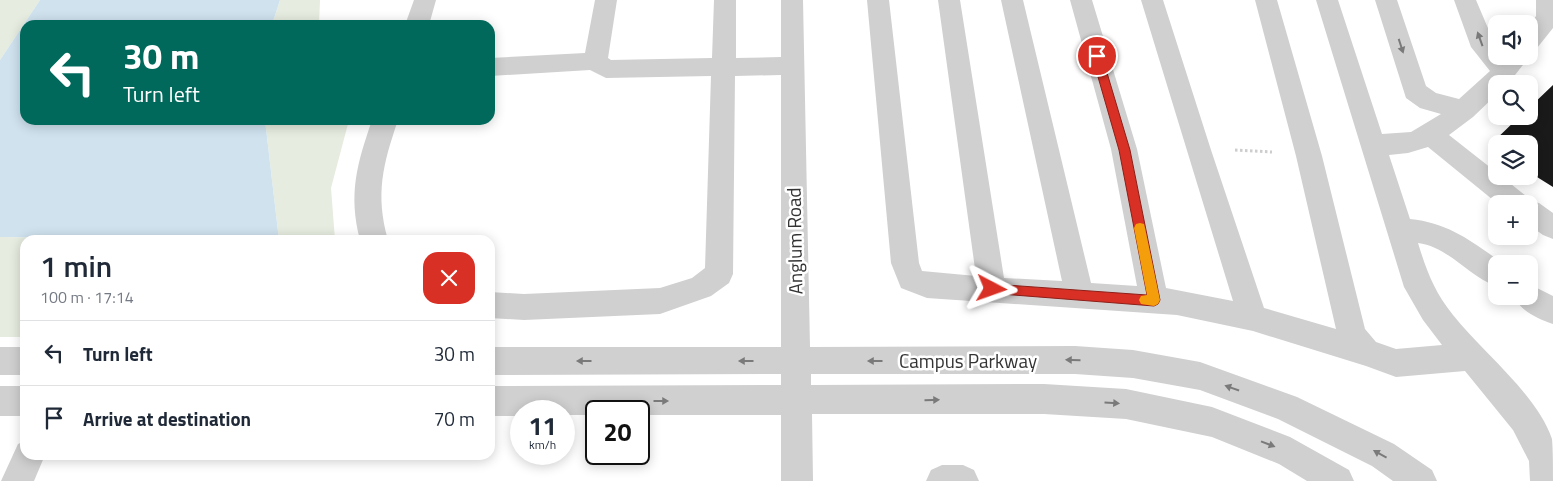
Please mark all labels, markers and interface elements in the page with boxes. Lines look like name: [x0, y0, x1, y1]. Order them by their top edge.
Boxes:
map controls: [1488, 15, 1538, 305]
button: sound: [1488, 15, 1538, 65]
text: 30 m: [123, 29, 199, 83]
one-way arrow: [1476, 31, 1483, 46]
pin: [1076, 35, 1118, 77]
one-way arrow: [1397, 39, 1405, 54]
icon: left: [40, 40, 105, 105]
icon: arrive: [1083, 42, 1111, 70]
button: search: [1488, 75, 1538, 125]
text: Turn left: [123, 77, 200, 111]
button: layers: [1488, 135, 1538, 185]
street label: Anglum Road: [779, 187, 809, 295]
button: +: [1488, 195, 1538, 245]
text: 1 min: [40, 243, 112, 289]
button: close: [423, 252, 475, 304]
button: −: [1488, 255, 1538, 305]
position arrow: [965, 262, 1017, 314]
text: 100 m · 17:14: [40, 285, 134, 309]
icon: left: [40, 339, 68, 367]
text: Turn left: [83, 339, 153, 368]
text: 30 m: [434, 339, 475, 368]
street label: Campus Parkway: [899, 346, 1037, 375]
one-way arrow: [1065, 356, 1081, 364]
one-way arrow: [575, 357, 591, 365]
one-way arrow: [738, 357, 754, 365]
one-way arrow: [867, 357, 883, 365]
one-way arrow: [1224, 384, 1239, 392]
one-way arrow: [924, 396, 940, 404]
one-way arrow: [653, 397, 669, 405]
speed limit sign: 20: [585, 400, 650, 465]
one-way arrow: [1104, 400, 1120, 408]
icon: arrive: [40, 404, 68, 432]
text: Arrive at destination: [83, 404, 251, 433]
text: 70 m: [434, 404, 475, 433]
text: 11: [528, 407, 557, 445]
text: km/h: [529, 435, 556, 454]
one-way arrow: [1261, 440, 1276, 448]
one-way arrow: [1373, 450, 1387, 458]

